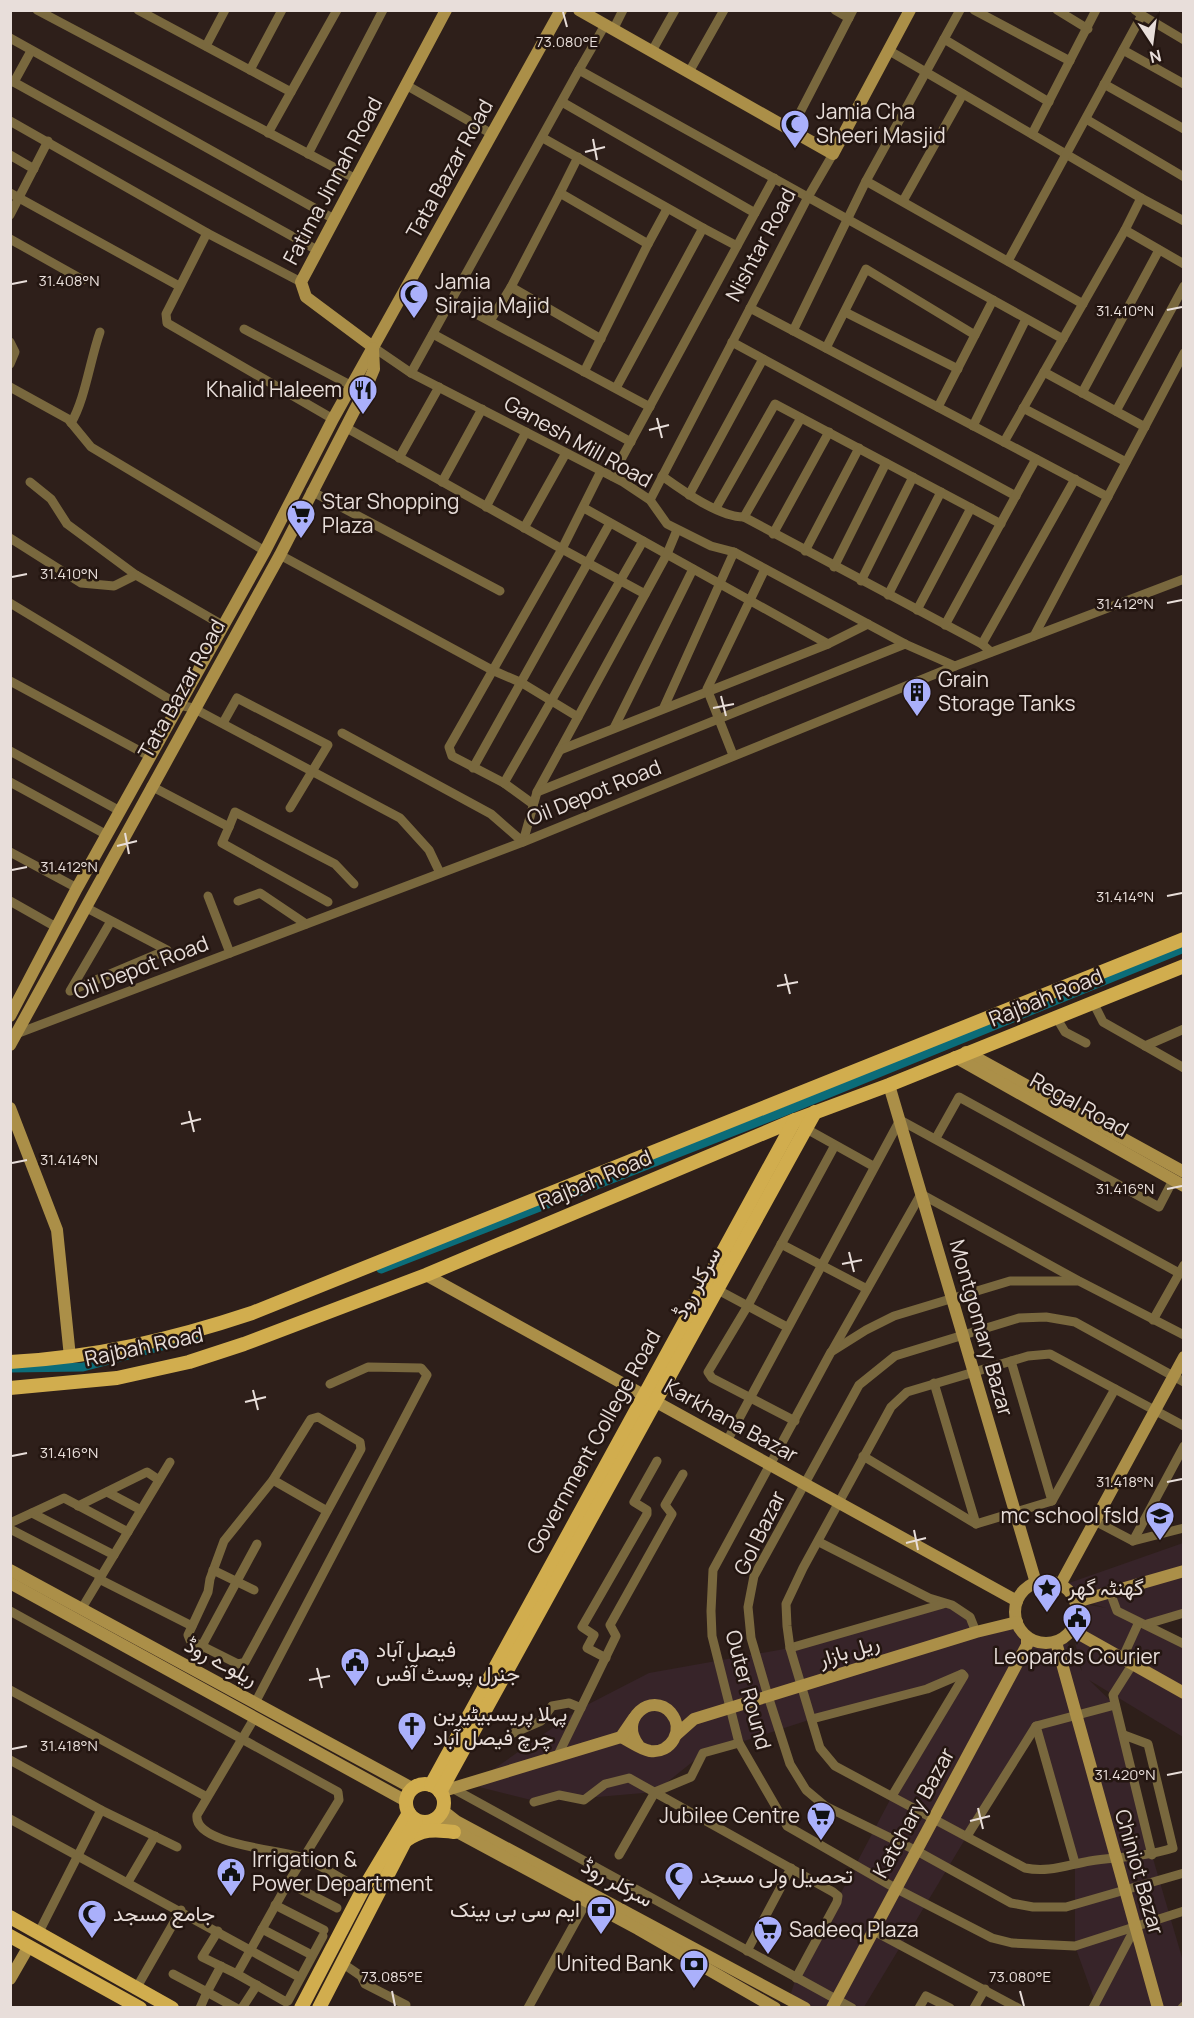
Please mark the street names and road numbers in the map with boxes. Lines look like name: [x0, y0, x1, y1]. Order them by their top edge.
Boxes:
street label: Fatima Jinnah Road: [276, 92, 388, 269]
street label: Tata Bazar Road: [399, 94, 499, 243]
street label: Nishtar Road: [719, 183, 802, 306]
street label: Ganesh Mill Road: [499, 389, 658, 493]
street label: Tata Bazar Road: [131, 614, 231, 763]
street label: Oil Depot Road: [522, 752, 665, 832]
street label: Oil Depot Road: [69, 928, 212, 1006]
street label: Rajbah Road: [984, 961, 1107, 1033]
street label: Regal Road: [1025, 1066, 1134, 1143]
street label: Rajbah Road: [534, 1143, 656, 1216]
street label: Montgomary Bazar: [943, 1236, 1021, 1420]
street label: سرکلر روڈ: [666, 1242, 727, 1323]
street label: Rajbah Road: [82, 1320, 206, 1372]
street label: Government College Road: [520, 1324, 667, 1559]
street label: Karkhana Bazar: [660, 1372, 804, 1469]
street label: Gol Bazar: [727, 1485, 792, 1579]
street label: Outer Round: [720, 1627, 778, 1753]
street label: ریل بازار: [814, 1628, 883, 1673]
street label: ریلوے روڈ: [180, 1630, 263, 1692]
street label: Katchary Bazar: [866, 1742, 961, 1883]
street label: Chiniot Bazar: [1109, 1806, 1171, 1938]
street label: سرکلر روڈ: [577, 1851, 658, 1913]

